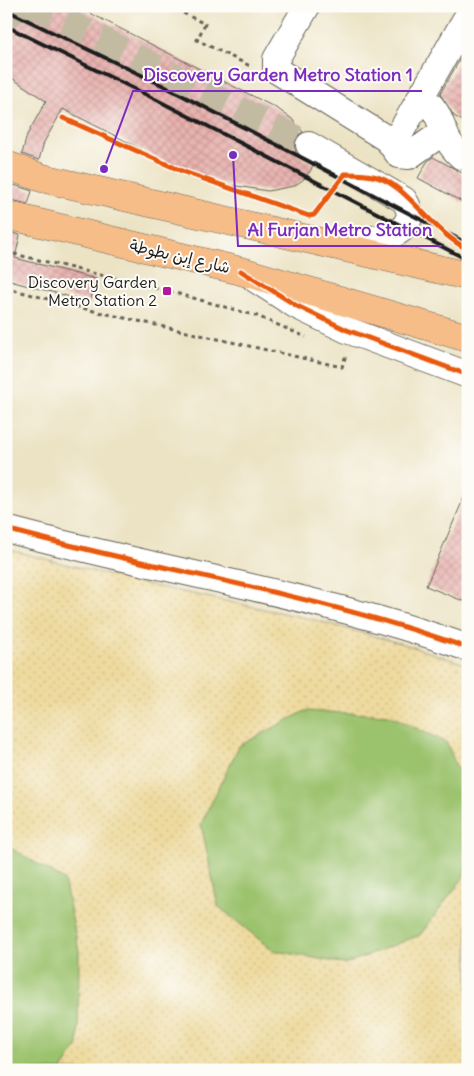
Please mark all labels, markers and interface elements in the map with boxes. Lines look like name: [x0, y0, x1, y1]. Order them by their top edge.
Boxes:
callout: Discovery Garden Metro Station 1: [133, 58, 422, 91]
text: Discovery Garden Metro Station 1: [143, 63, 413, 86]
callout: Al Furjan Metro Station: [238, 213, 442, 246]
text: Al Furjan Metro Station: [248, 218, 433, 241]
street label: شارع إبن بطوطة: [127, 235, 232, 279]
place label: Discovery Garden Metro Station 2: [28, 272, 157, 310]
marker: Discovery Garden Metro Station 2: [161, 285, 173, 297]

